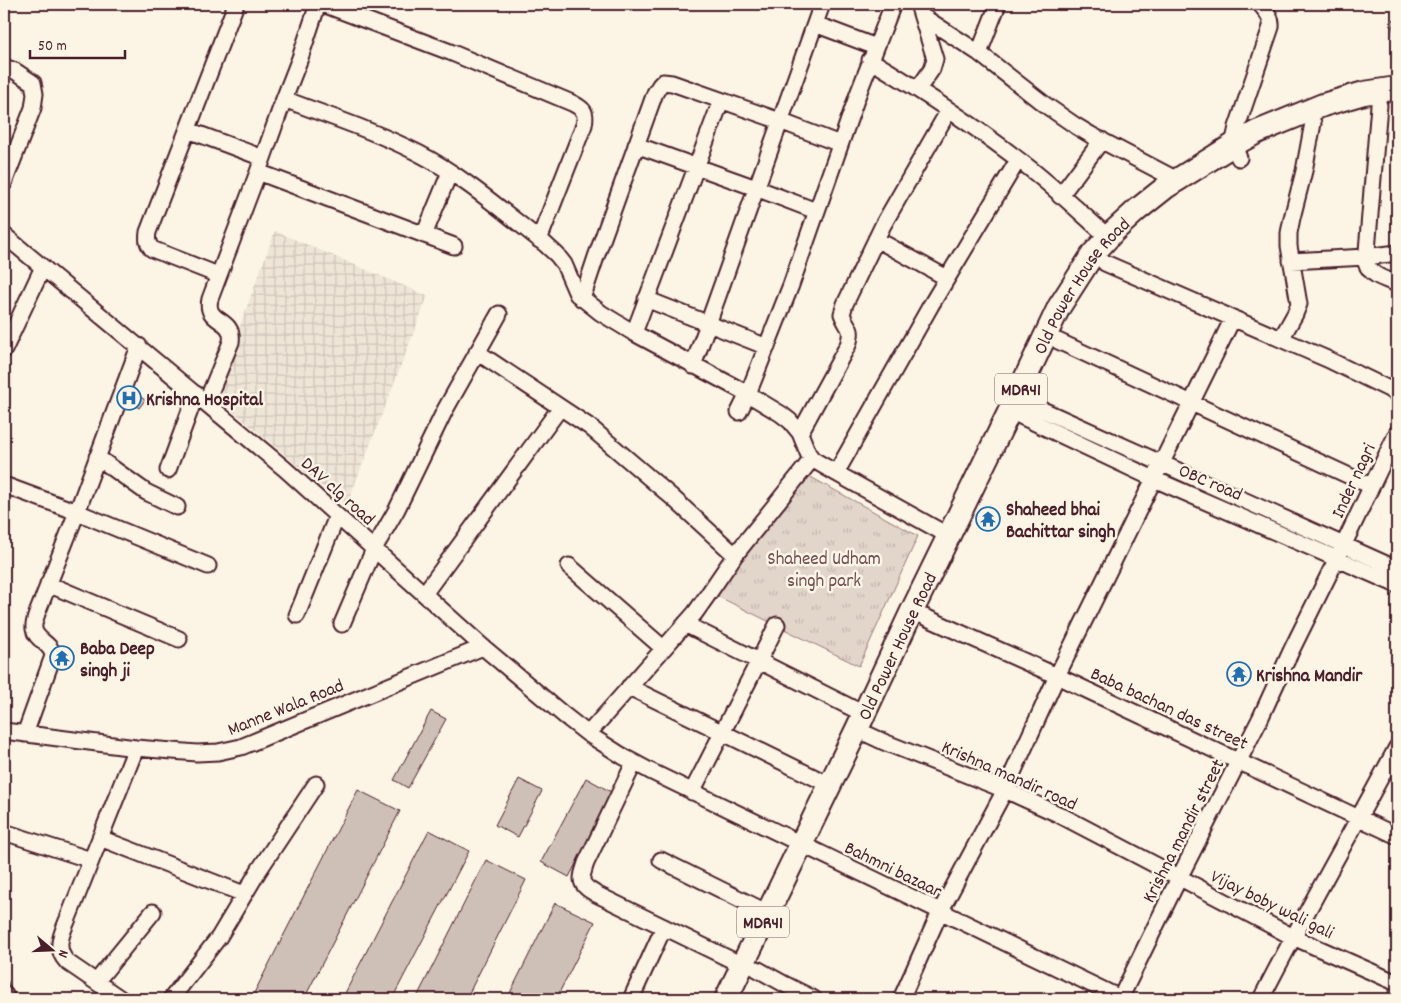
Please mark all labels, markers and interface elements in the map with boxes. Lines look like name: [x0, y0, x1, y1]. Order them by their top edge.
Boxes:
scale bar: [30, 28, 125, 60]
text: 50 m: [38, 36, 67, 58]
street label: Old Power House Road: [1028, 213, 1137, 360]
road number: MDR41: [995, 374, 1047, 404]
hospital icon: Krishna Hospital: [116, 385, 142, 411]
place label: Krishna Hospital: [146, 388, 263, 415]
street label: Inder nagri: [1326, 439, 1385, 523]
street label: DAV clg road: [294, 452, 380, 533]
street label: OBC road: [1174, 459, 1246, 510]
place label: Shaheed bhai Bachittar singh: [1006, 498, 1116, 547]
temple icon: Shaheed bhai Bachittar singh: [975, 506, 1001, 532]
park label: Shaheed Udham singh park: [767, 547, 881, 596]
street label: Old Power House Road: [853, 569, 946, 726]
place label: Baba Deep singh ji: [80, 637, 155, 686]
temple icon: Baba Deep singh ji: [49, 645, 75, 671]
temple icon: Krishna Mandir: [1226, 661, 1252, 687]
street label: Baba bachan das street: [1085, 662, 1252, 759]
place label: Krishna Mandir: [1256, 664, 1363, 691]
street label: Manne Wala Road: [224, 674, 349, 745]
street label: Krishna mandir road: [936, 735, 1081, 819]
street label: Krishna mandir street: [1137, 755, 1233, 908]
street label: Bahmni bazaar: [839, 836, 946, 906]
street label: Vijay boby wali gali: [1205, 865, 1338, 948]
road number: MDR41: [737, 906, 789, 938]
north arrow: [28, 926, 78, 976]
text: N: [52, 947, 73, 960]

